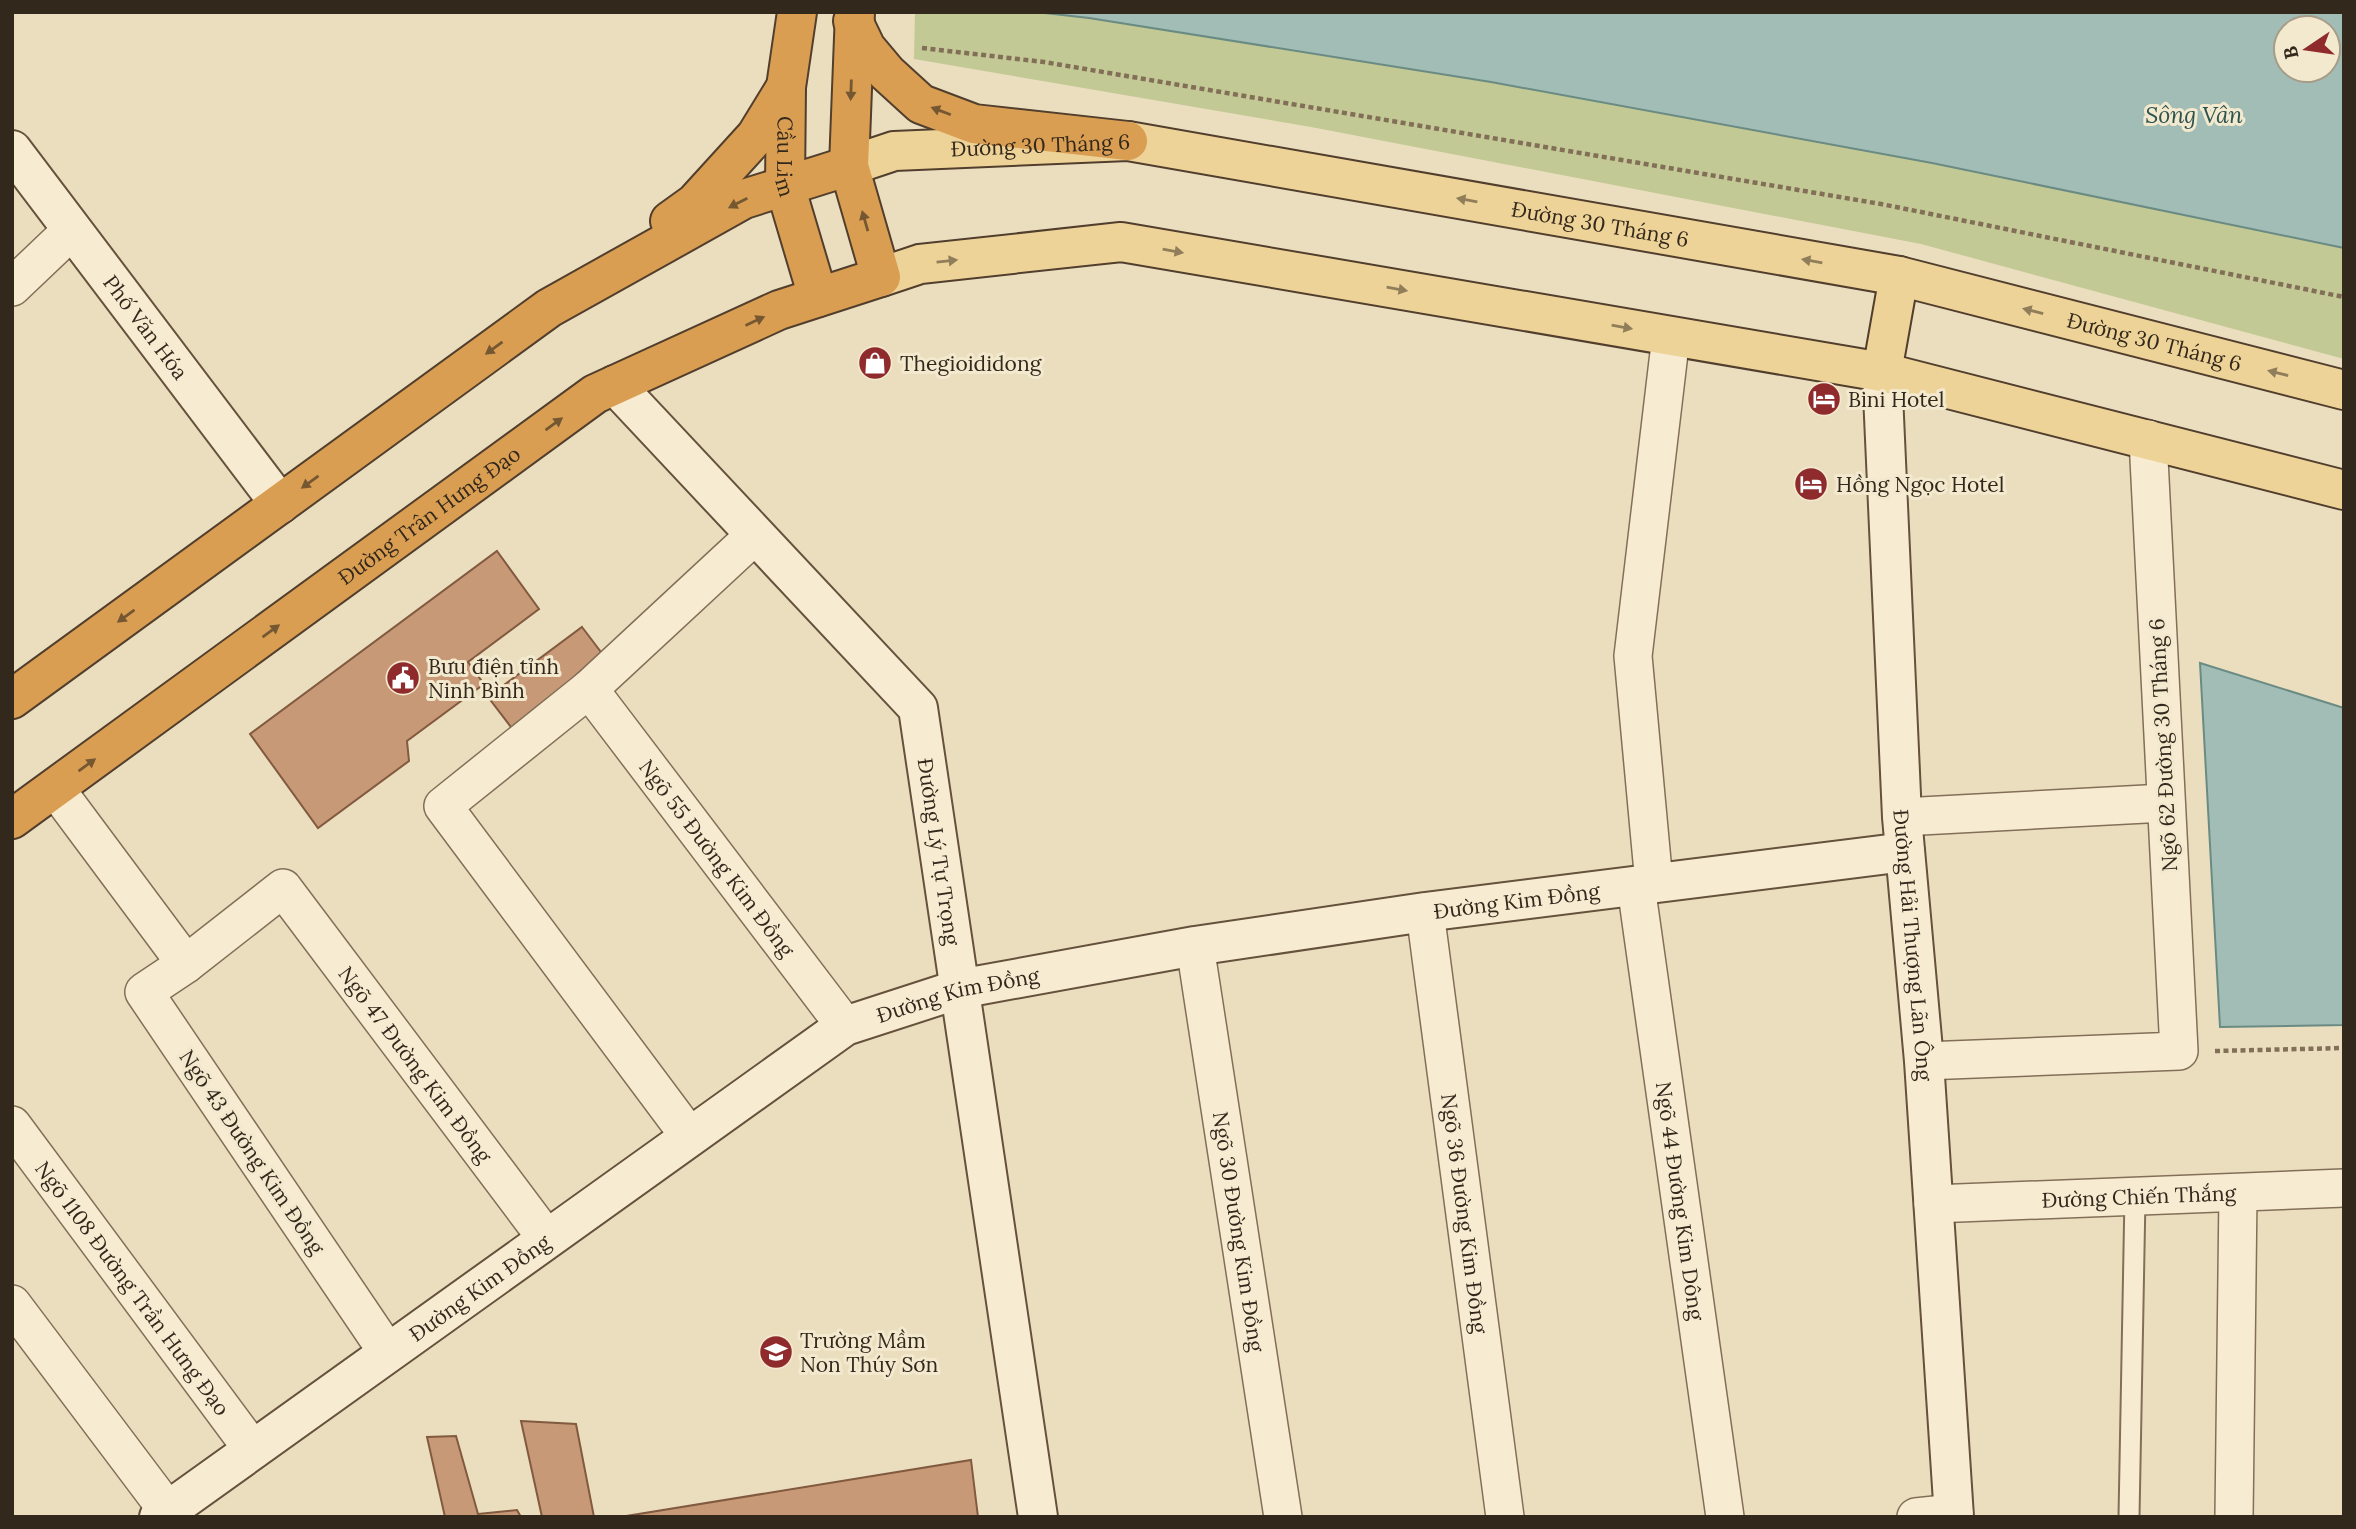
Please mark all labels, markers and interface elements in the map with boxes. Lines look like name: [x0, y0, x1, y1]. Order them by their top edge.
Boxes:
north arrow: [2272, 14, 2342, 84]
text: B: [2277, 44, 2304, 62]
one-way arrow: [846, 79, 857, 101]
water label: Sông Vân: [2145, 100, 2243, 129]
one-way arrow: [930, 106, 951, 117]
street label: Cầu Lim: [770, 116, 801, 200]
street label: Đường 30 Tháng 6: [950, 127, 1131, 162]
one-way arrow: [1456, 194, 1478, 205]
street label: Đường 30 Tháng 6: [1509, 195, 1691, 252]
one-way arrow: [728, 198, 748, 209]
one-way arrow: [860, 211, 870, 232]
one-way arrow: [1162, 246, 1184, 257]
one-way arrow: [937, 255, 959, 266]
one-way arrow: [1801, 255, 1823, 266]
street label: Phố Văn Hóa: [98, 269, 194, 385]
one-way arrow: [1387, 284, 1409, 295]
one-way arrow: [2022, 305, 2044, 316]
street label: Đường 30 Tháng 6: [2064, 306, 2245, 377]
one-way arrow: [745, 315, 766, 326]
one-way arrow: [1611, 322, 1633, 333]
one-way arrow: [485, 341, 503, 355]
shop icon: Thegioididong: [856, 344, 894, 382]
place label: Thegioididong: [900, 350, 1042, 377]
one-way arrow: [2266, 367, 2288, 378]
hotel icon: Bini Hotel: [1805, 380, 1843, 418]
place label: Bini Hotel: [1848, 386, 1944, 413]
one-way arrow: [545, 417, 563, 431]
street label: Đường Trân Hưng Đạo: [332, 440, 526, 591]
hotel icon: Hồng Ngọc Hotel: [1792, 465, 1830, 503]
place label: Hồng Ngọc Hotel: [1836, 471, 2004, 498]
one-way arrow: [301, 475, 319, 489]
one-way arrow: [117, 609, 135, 623]
street label: Ngõ 62 Đường 30 Tháng 6: [2143, 618, 2183, 872]
one-way arrow: [262, 624, 280, 638]
place label: Bưu điện tỉnh Ninh Bình: [428, 653, 559, 704]
public building icon: Bưu điện tỉnh Ninh Bình: [384, 659, 422, 697]
street label: Ngõ 55 Đường Kim Đồng: [634, 754, 801, 962]
street label: Đường Lý Tự Trọng: [912, 756, 967, 947]
one-way arrow: [78, 758, 96, 772]
street label: Đường Hải Thượng Lãn Ông: [1888, 808, 1939, 1082]
street label: Đường Kim Đồng: [1432, 877, 1601, 924]
street label: Ngõ 47 Đường Kim Đồng: [333, 961, 498, 1168]
street label: Đường Kim Đồng: [873, 961, 1042, 1028]
street label: Ngõ 43 Đường Kim Đồng: [173, 1045, 331, 1260]
street label: Ngõ 44 Đường Kim Dông: [1650, 1080, 1711, 1322]
street label: Ngõ 36 Đường Kim Đồng: [1436, 1092, 1494, 1335]
street label: Ngõ 30 Đường Kim Đồng: [1207, 1110, 1271, 1354]
street label: Ngõ 1108 Đường Trần Hưng Đạo: [30, 1155, 236, 1421]
street label: Đường Chiến Thắng: [2041, 1179, 2237, 1213]
street label: Đường Kim Đồng: [404, 1228, 556, 1347]
place label: Trường Mầm Non Thúy Sơn: [800, 1327, 939, 1378]
school or university icon: Trường Mầm Non Thúy Sơn: [757, 1333, 795, 1371]

